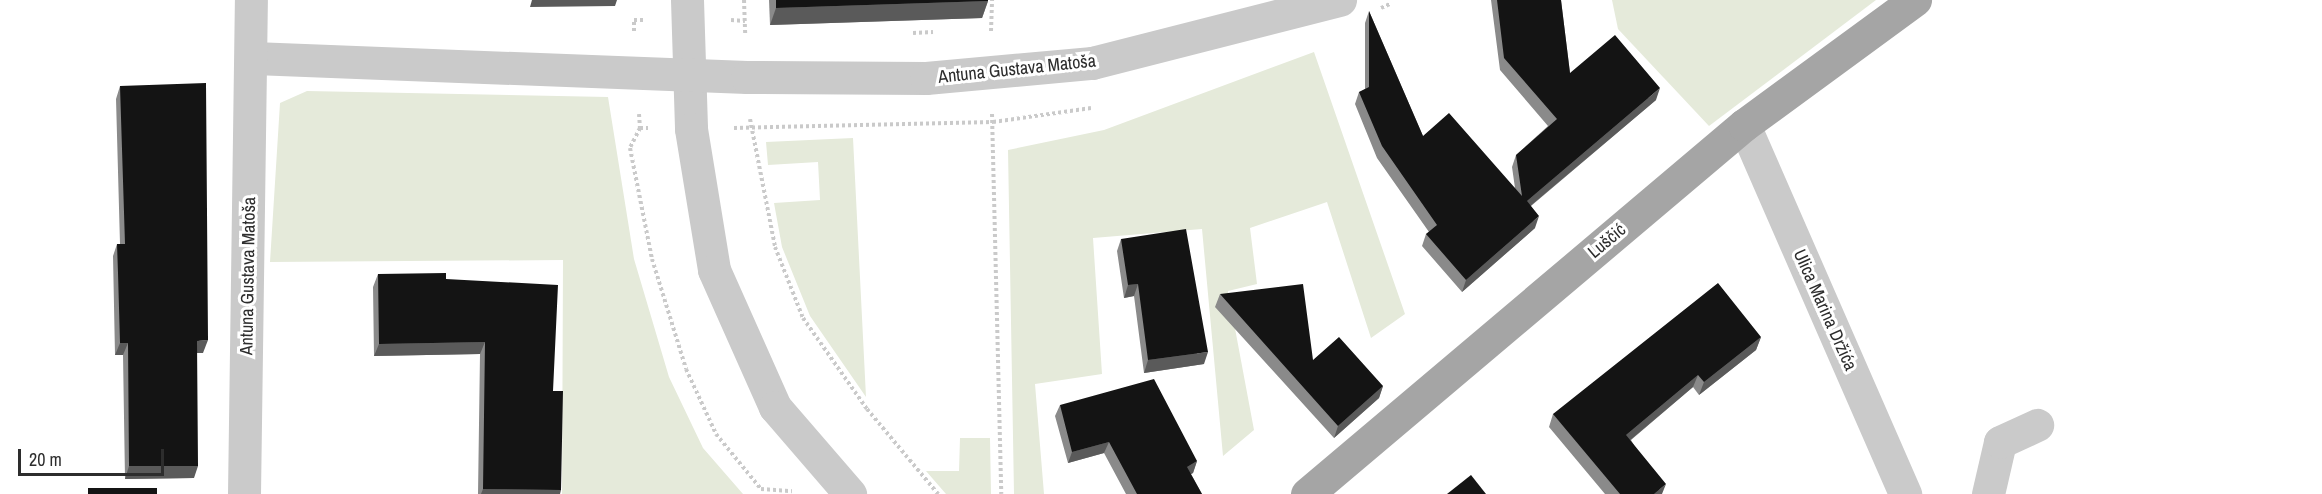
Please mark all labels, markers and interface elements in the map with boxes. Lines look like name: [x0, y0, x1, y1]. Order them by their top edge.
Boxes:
street label: Antuna Gustava Matoša: [937, 50, 1097, 88]
street label: Antuna Gustava Matoša: [236, 197, 260, 355]
street label: Luščić: [1584, 219, 1630, 263]
street label: Ulica Marina Držića: [1789, 246, 1861, 374]
scale bar: [21, 437, 166, 475]
text: 20 m: [29, 447, 62, 472]

